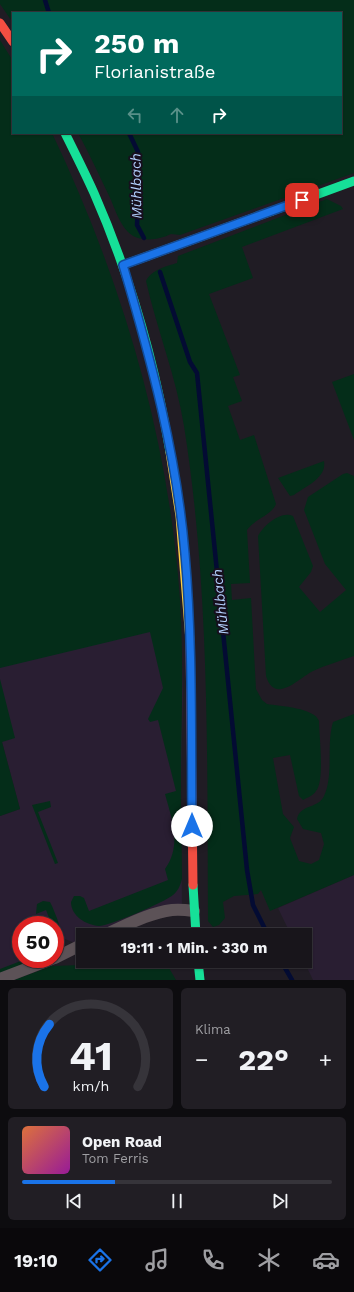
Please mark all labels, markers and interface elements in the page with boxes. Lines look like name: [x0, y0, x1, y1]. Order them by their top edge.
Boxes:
text: 250 m: [94, 27, 179, 60]
icon: right: [28, 28, 80, 80]
text: Florianistraße: [94, 61, 215, 82]
icon: left: [124, 104, 146, 126]
icon: ahead: [166, 104, 188, 126]
icon: right: [208, 104, 230, 126]
water label: Mühlbach: [127, 153, 145, 219]
pin: [285, 183, 319, 217]
icon: arrive: [291, 189, 313, 211]
water label: Mühlbach: [209, 568, 231, 636]
position arrow: [171, 805, 213, 847]
speed limit sign: 50: [12, 916, 64, 968]
text: 19:11 · 1 Min. · 330 m: [121, 939, 267, 957]
text: Klima: [195, 1022, 231, 1037]
text: 41: [69, 1030, 112, 1079]
text: 22°: [238, 1042, 289, 1077]
text: −: [195, 1047, 208, 1072]
text: +: [319, 1047, 332, 1072]
text: km/h: [72, 1077, 109, 1093]
text: Open Road: [82, 1133, 162, 1151]
text: Tom Ferris: [82, 1151, 149, 1166]
icon: previous: [63, 1190, 85, 1212]
icon: pause: [166, 1190, 188, 1212]
icon: next: [269, 1190, 291, 1212]
icon: directions: [86, 1246, 114, 1274]
icon: music: [143, 1246, 171, 1274]
icon: phone: [199, 1246, 227, 1274]
icon: climate: [255, 1246, 283, 1274]
icon: car: [312, 1246, 340, 1274]
text: 19:10: [14, 1250, 58, 1271]

